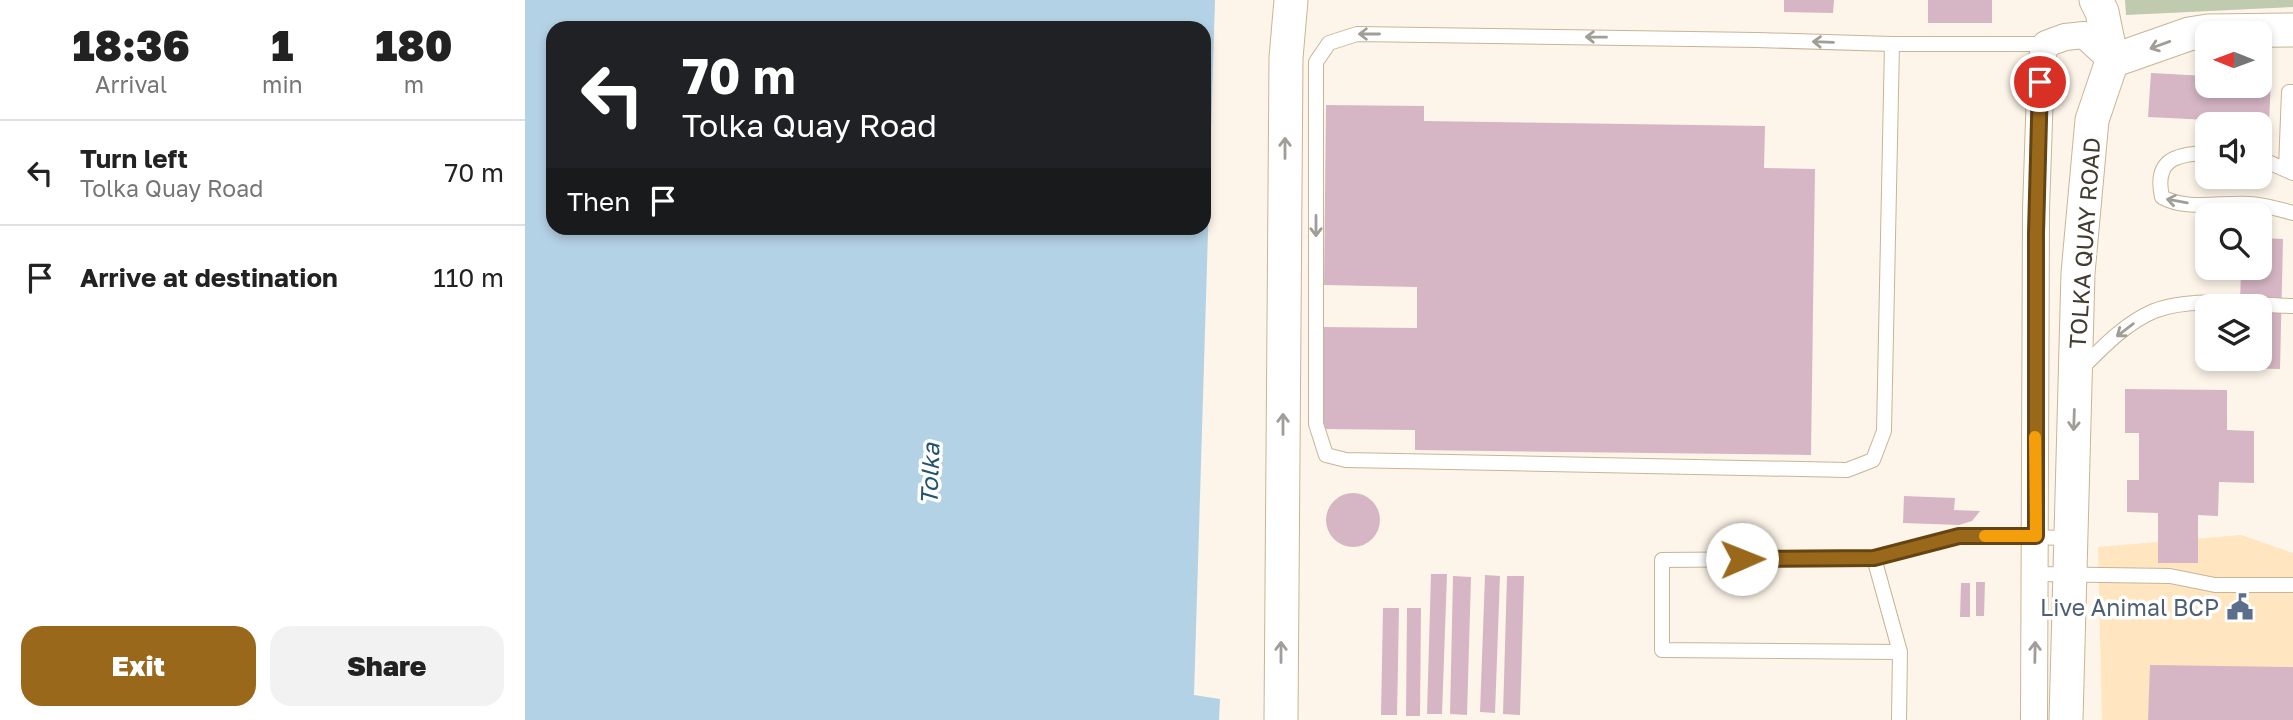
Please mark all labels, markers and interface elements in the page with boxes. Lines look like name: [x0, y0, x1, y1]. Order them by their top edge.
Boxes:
text: 18:36: [72, 20, 190, 70]
text: 1: [271, 20, 294, 70]
text: 180: [375, 20, 453, 70]
north arrow: [2195, 21, 2271, 98]
map controls: [2195, 21, 2272, 371]
one-way arrow: [1357, 27, 1380, 41]
one-way arrow: [1585, 31, 1608, 44]
one-way arrow: [1812, 35, 1835, 48]
one-way arrow: [2149, 40, 2171, 52]
text: 70 m: [682, 46, 796, 105]
icon: left: [567, 49, 658, 140]
pin: [2010, 52, 2070, 112]
icon: arrive: [2021, 63, 2059, 101]
text: Arrival: [95, 70, 167, 98]
text: min: [262, 70, 303, 98]
text: m: [404, 70, 424, 98]
text: Tolka Quay Road: [682, 106, 937, 144]
button: sound: [2195, 112, 2272, 189]
street label: TOLKA QUAY ROAD: [2063, 136, 2105, 350]
one-way arrow: [1278, 137, 1292, 160]
text: Turn left: [80, 143, 188, 174]
icon: left: [21, 154, 59, 192]
text: 70 m: [445, 157, 504, 188]
text: Tolka Quay Road: [80, 174, 263, 202]
icon: arrive: [644, 182, 682, 220]
text: Then: [567, 186, 630, 217]
one-way arrow: [2167, 194, 2189, 207]
button: search: [2195, 203, 2272, 280]
one-way arrow: [1309, 214, 1323, 237]
icon: arrive: [21, 259, 59, 297]
text: Arrive at destination: [80, 262, 338, 293]
text: 110 m: [433, 262, 504, 293]
button: layers: [2195, 294, 2272, 371]
one-way arrow: [2116, 323, 2135, 337]
one-way arrow: [2068, 408, 2081, 431]
one-way arrow: [1276, 413, 1290, 436]
water label: Tolka: [913, 441, 945, 505]
position arrow: [1705, 522, 1779, 596]
public building icon: Live Animal BCP: [2225, 592, 2255, 622]
place label: Live Animal BCP: [2040, 593, 2219, 621]
button: Exit: [21, 626, 256, 706]
button: Share: [270, 626, 504, 706]
one-way arrow: [1275, 641, 1288, 664]
one-way arrow: [2028, 641, 2041, 664]

